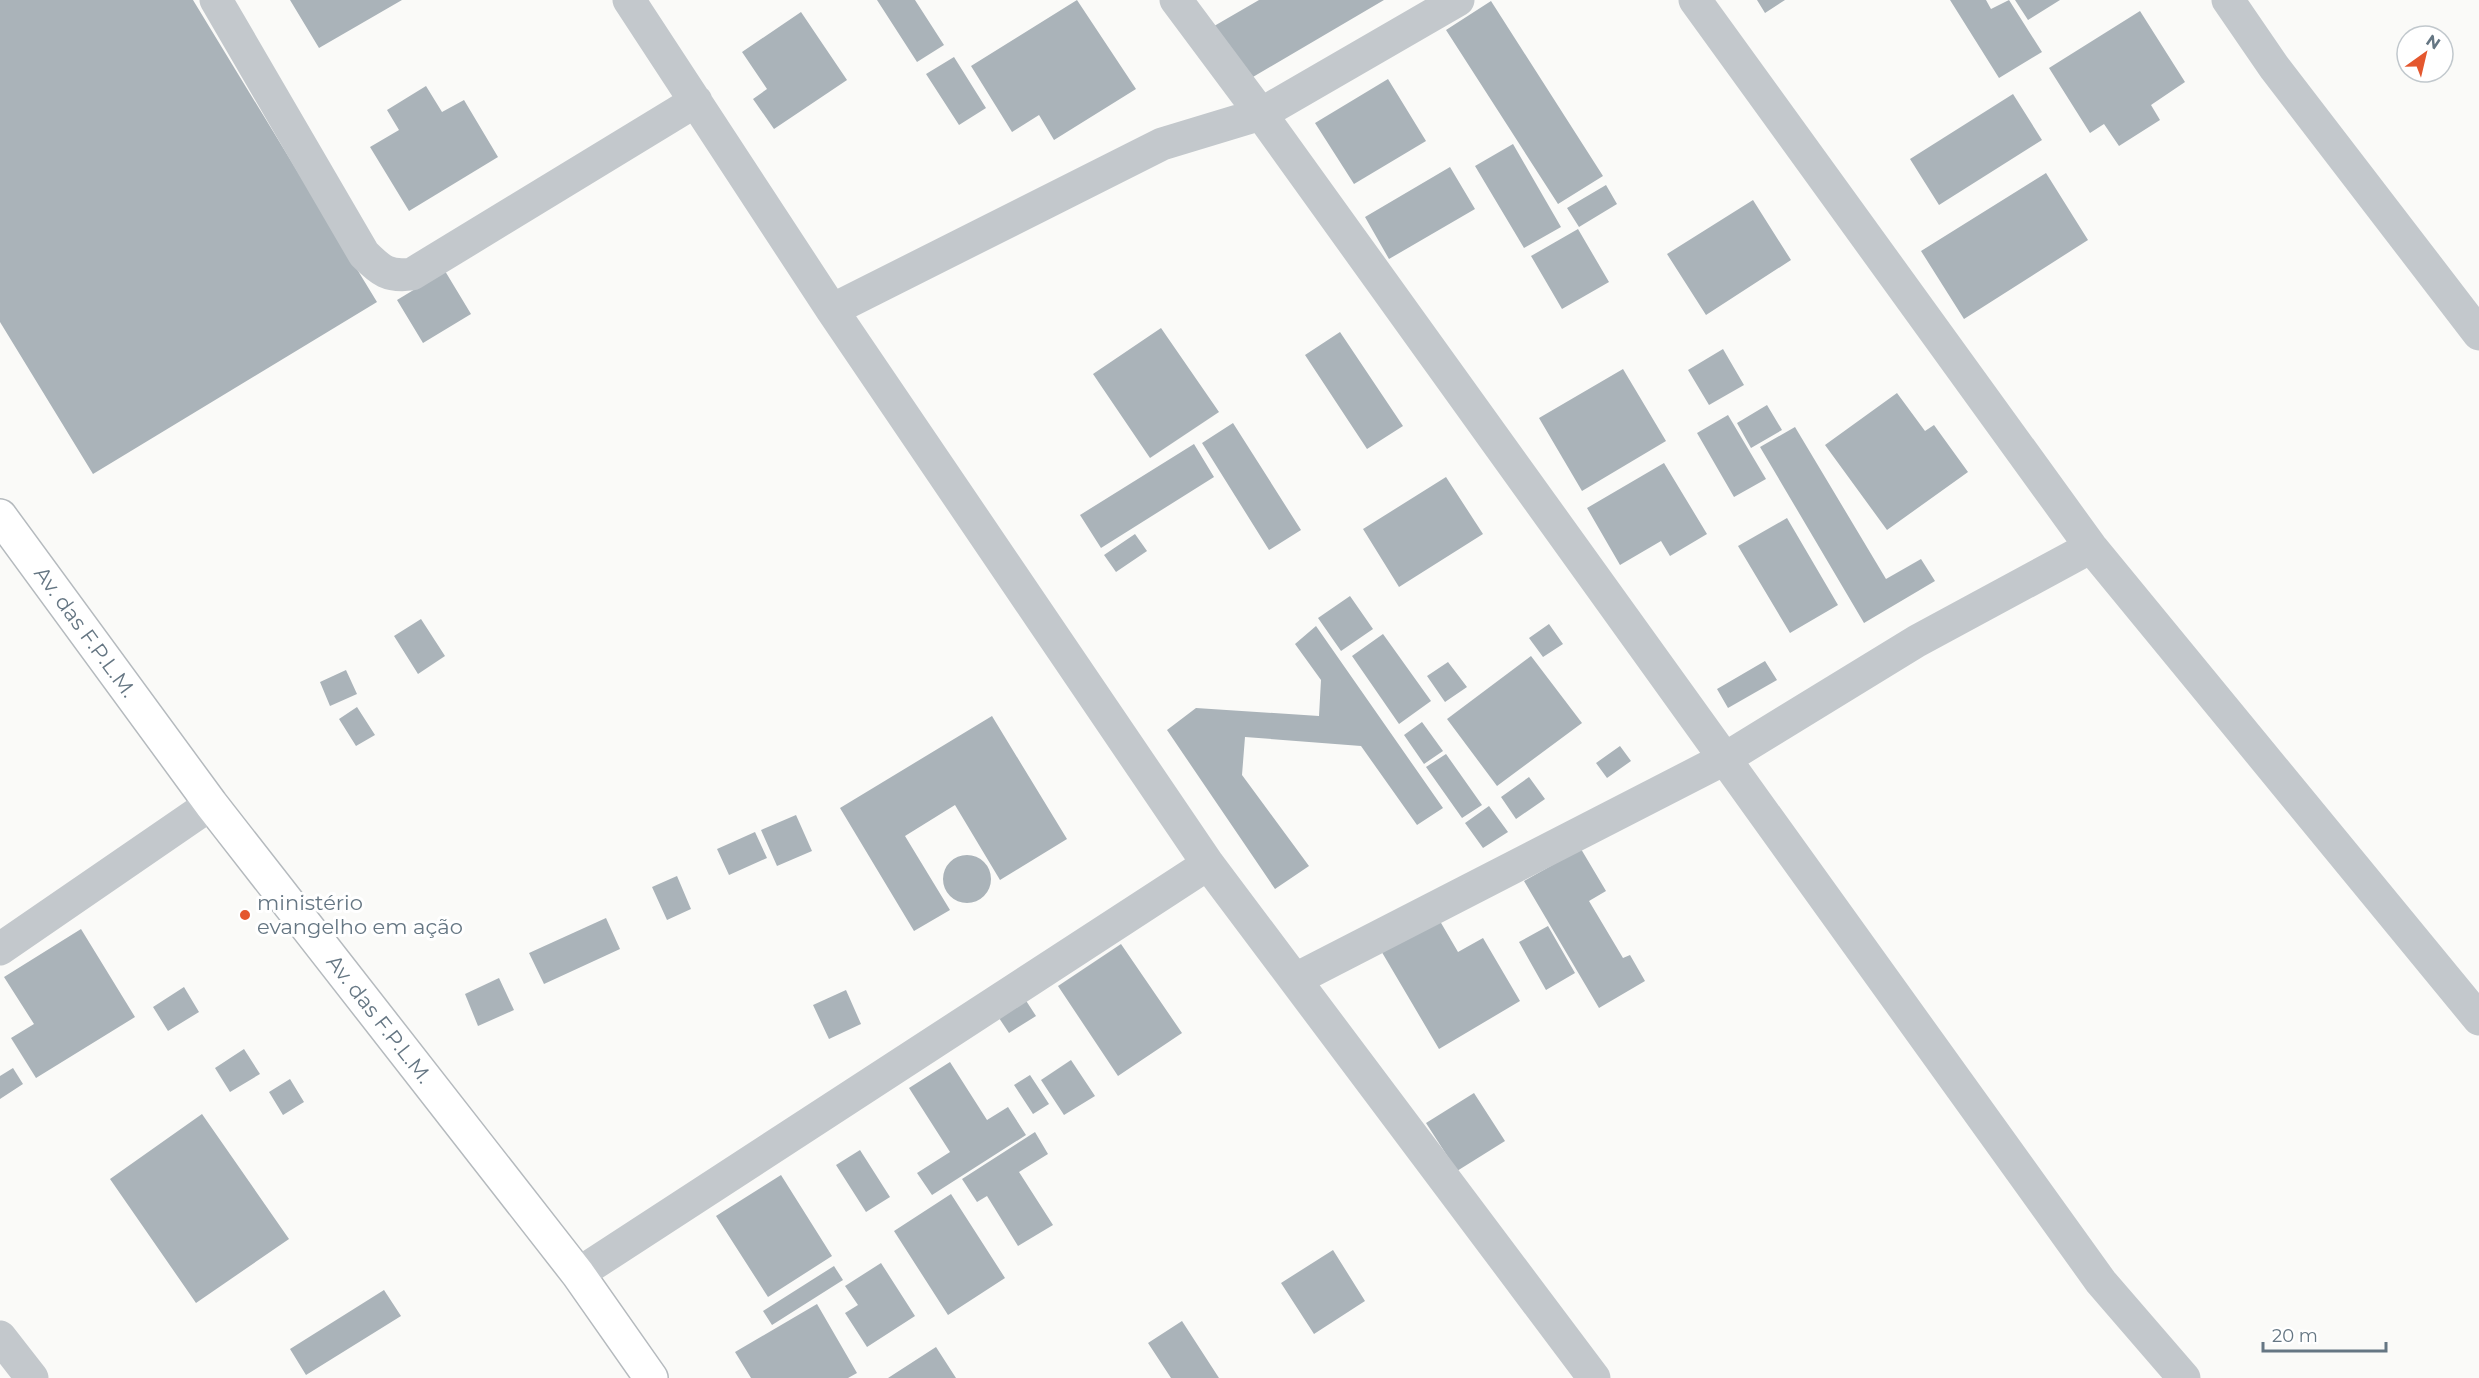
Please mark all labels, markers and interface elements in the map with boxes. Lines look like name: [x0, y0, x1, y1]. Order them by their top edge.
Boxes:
north arrow: [2395, 24, 2455, 84]
text: N: [2422, 30, 2444, 53]
street label: Av. das F.P.L.M.: [29, 562, 142, 702]
place label: ministério evangelho em ação: [257, 890, 463, 939]
marker: ministério evangelho em ação: [238, 908, 252, 922]
street label: Av. das F.P.L.M.: [322, 950, 437, 1088]
scale bar: [2263, 1315, 2386, 1353]
text: 20 m: [2272, 1325, 2318, 1347]

